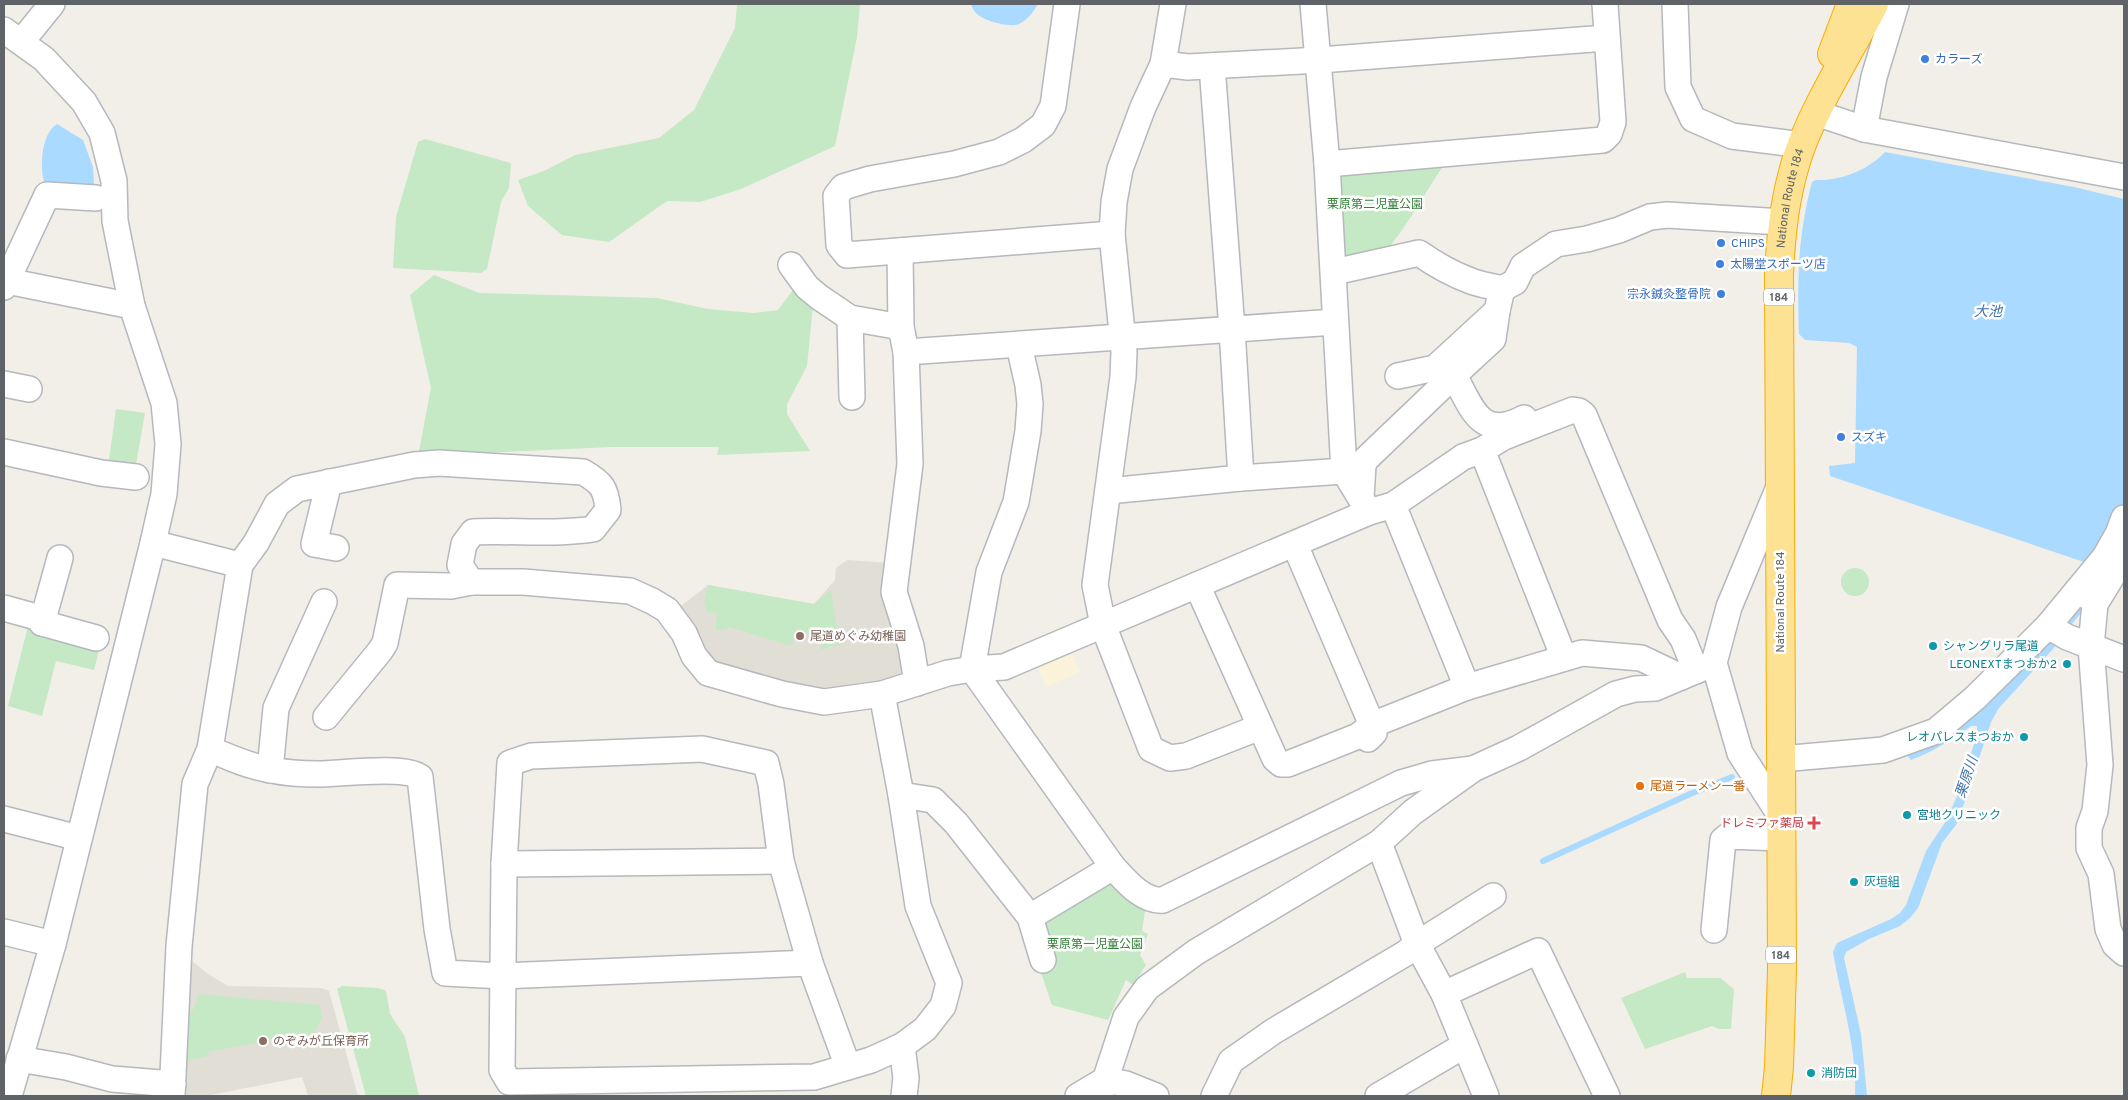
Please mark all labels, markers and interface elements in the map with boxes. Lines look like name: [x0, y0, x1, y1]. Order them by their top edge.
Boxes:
place label: カラーズ: [1935, 52, 1982, 68]
marker: カラーズ: [1919, 53, 1931, 65]
street label: National Route 184: [1774, 146, 1809, 249]
park label: 栗原第二児童公園: [1327, 197, 1423, 213]
place label: CHIPS: [1731, 236, 1765, 252]
marker: CHIPS: [1715, 237, 1727, 249]
place label: 太陽堂スポーツ店: [1730, 257, 1826, 273]
marker: 太陽堂スポーツ店: [1714, 258, 1726, 270]
place label: 宗永鍼灸整骨院: [1627, 287, 1711, 303]
marker: 宗永鍼灸整骨院: [1715, 288, 1727, 300]
road number: 184: [1764, 288, 1794, 306]
water label: 大池: [1974, 304, 2004, 321]
place label: スズキ: [1851, 430, 1887, 446]
marker: スズキ: [1835, 431, 1847, 443]
street label: National Route 184: [1773, 551, 1789, 653]
place label: 尾道めぐみ幼稚園: [810, 629, 906, 645]
marker: 尾道めぐみ幼稚園: [794, 630, 806, 642]
place label: シャングリラ尾道: [1943, 639, 2039, 655]
marker: シャングリラ尾道: [1927, 640, 1939, 652]
place label: LEONEXTまつおか2: [1949, 657, 2057, 673]
marker: LEONEXTまつおか2: [2061, 658, 2073, 670]
place label: レオパレスまつおか: [1906, 730, 2014, 746]
marker: レオパレスまつおか: [2018, 731, 2030, 743]
water label: 栗原川: [1953, 753, 1983, 800]
place label: 尾道ラーメン一番: [1650, 779, 1746, 795]
marker: 尾道ラーメン一番: [1634, 780, 1646, 792]
place label: 宮地クリニック: [1917, 808, 2001, 824]
marker: 宮地クリニック: [1901, 809, 1913, 821]
place label: ドレミファ薬局: [1720, 816, 1804, 832]
marker: ドレミファ薬局: [1808, 817, 1820, 829]
place label: 灰垣組: [1864, 875, 1900, 891]
marker: 灰垣組: [1848, 876, 1860, 888]
park label: 栗原第一児童公園: [1047, 937, 1143, 953]
road number: 184: [1766, 946, 1796, 964]
place label: のぞみが丘保育所: [273, 1034, 369, 1050]
marker: のぞみが丘保育所: [257, 1035, 269, 1047]
place label: 消防団: [1821, 1066, 1857, 1082]
marker: 消防団: [1805, 1067, 1817, 1079]

